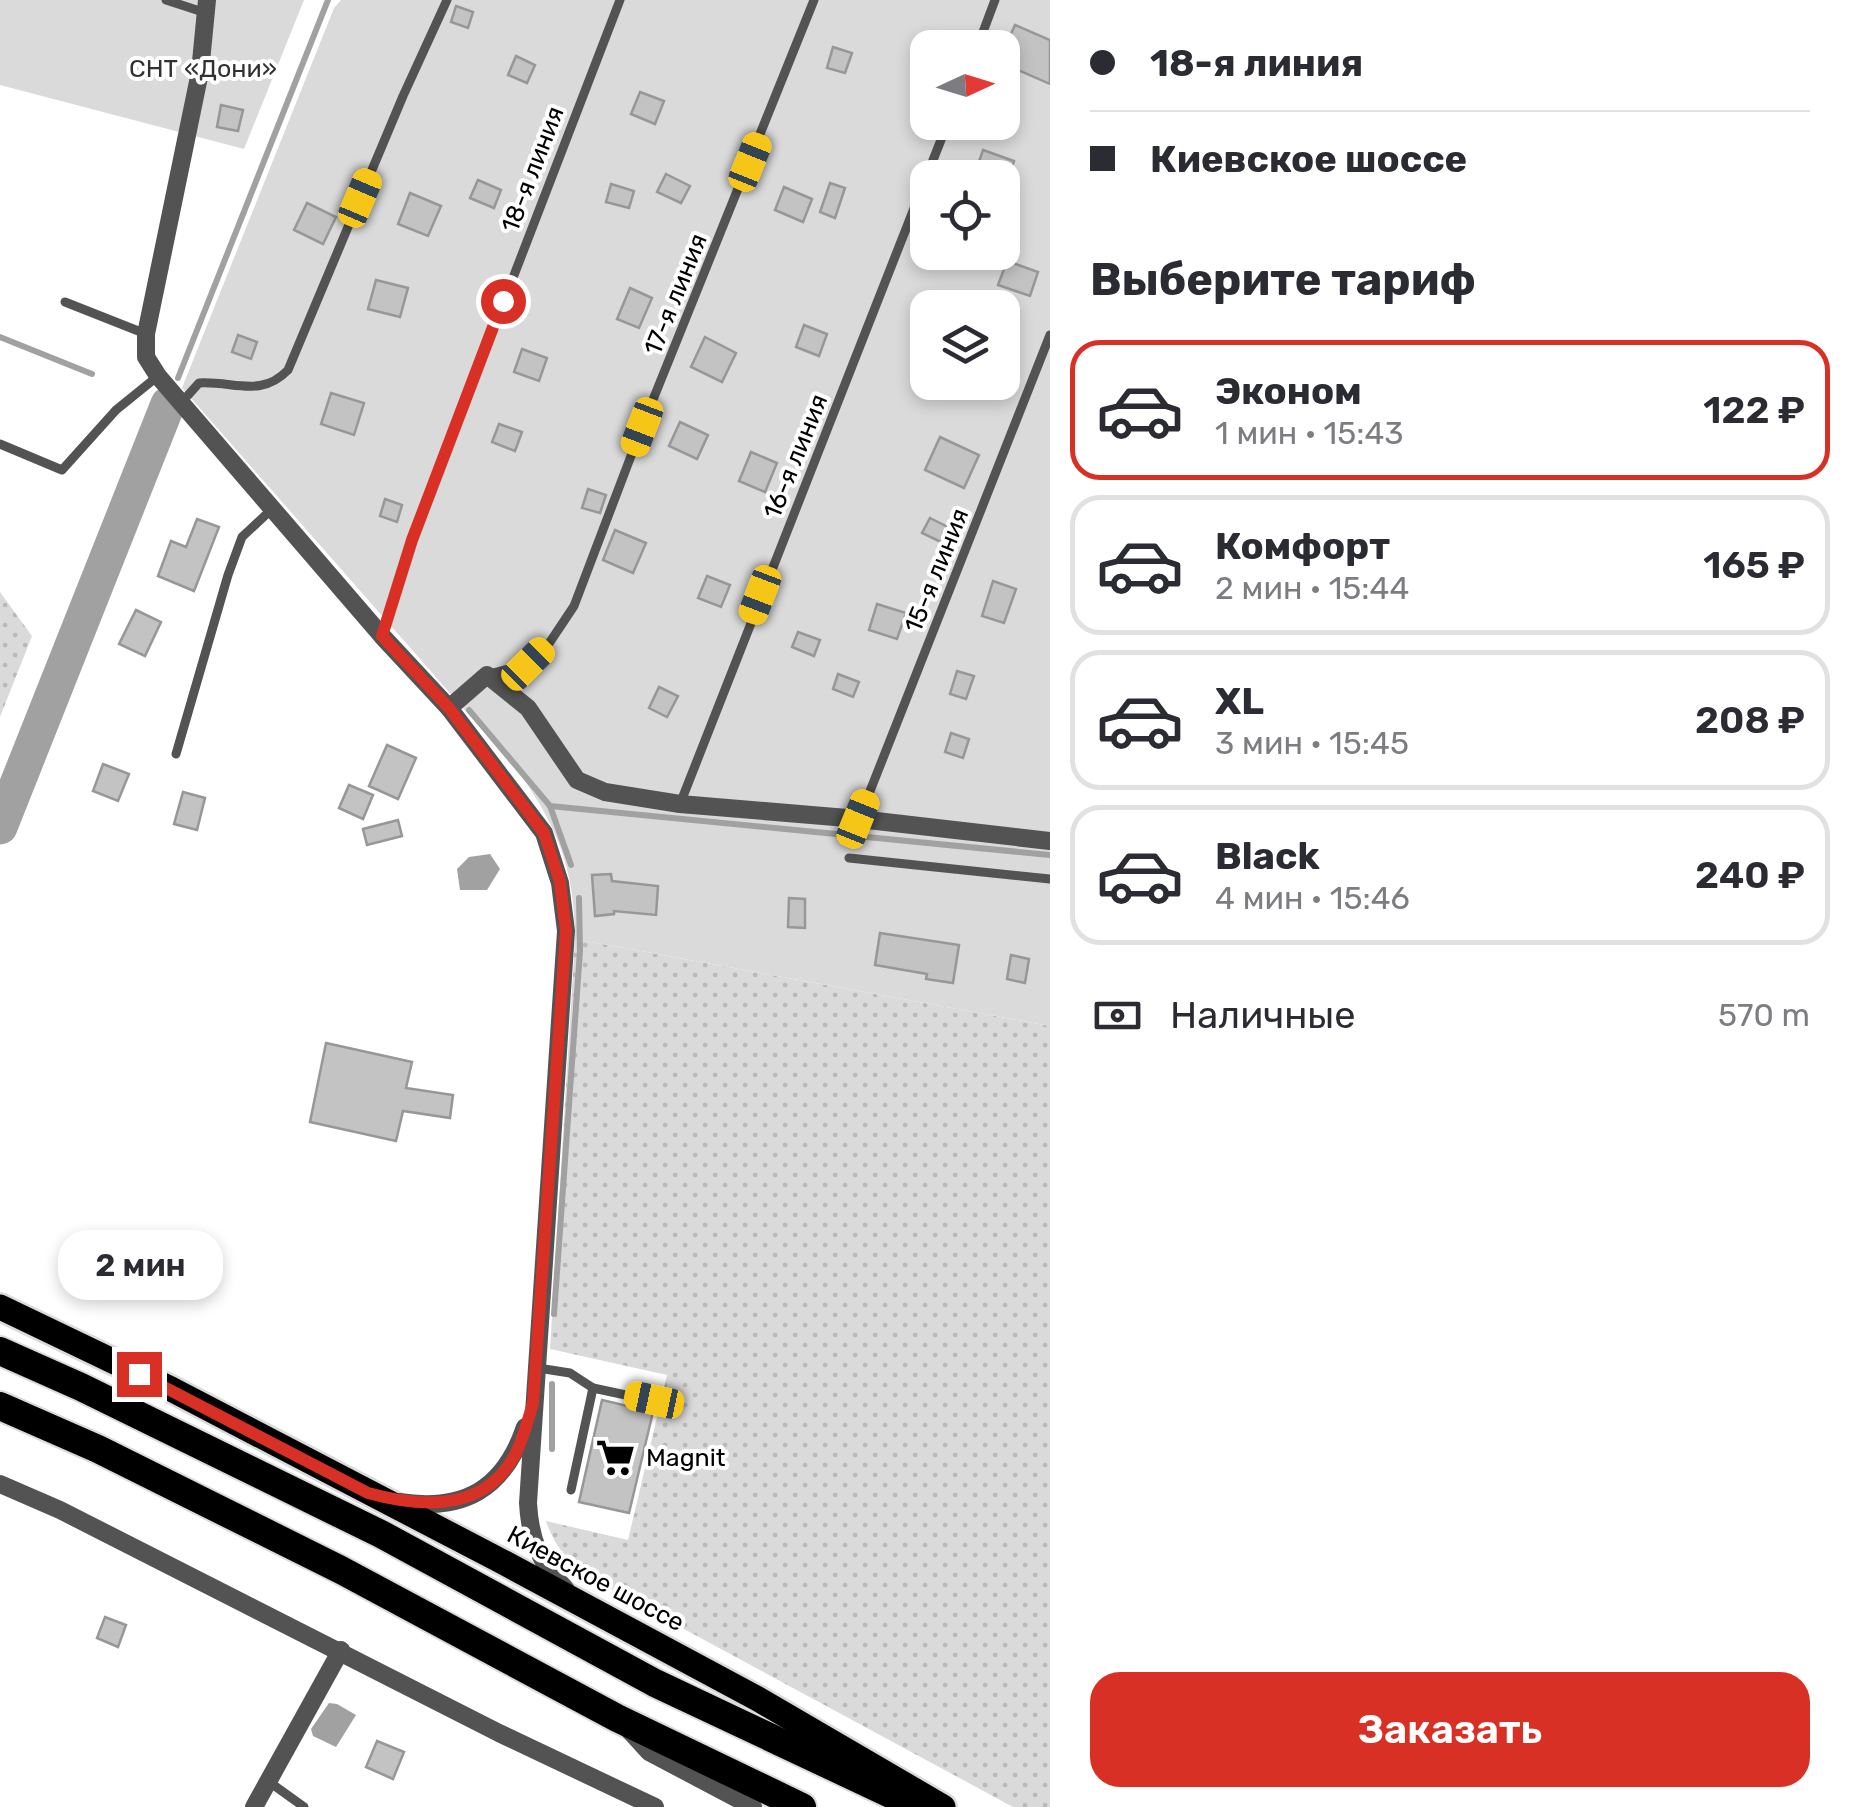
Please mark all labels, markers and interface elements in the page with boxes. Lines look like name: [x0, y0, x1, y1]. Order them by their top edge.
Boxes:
north arrow: [910, 30, 1020, 140]
map controls: [910, 30, 1020, 400]
text: 18-я линия: [1150, 40, 1363, 86]
park label: СНТ «Дони»: [129, 54, 277, 83]
street label: 18-я линия: [495, 102, 570, 236]
car: [725, 129, 775, 195]
text: Киевское шоссе: [1150, 136, 1467, 182]
button: locate: [910, 160, 1020, 270]
car: [334, 165, 386, 231]
street label: 17-я линия: [638, 229, 713, 359]
text: Выберите тариф: [1090, 253, 1476, 306]
route start: [481, 279, 526, 324]
button: layers: [910, 290, 1020, 400]
icon: car: [1095, 365, 1185, 455]
text: Эконом: [1215, 368, 1362, 414]
text: 122 ₽: [1703, 387, 1805, 433]
street label: 16-я линия: [757, 390, 834, 523]
car: [617, 394, 667, 460]
text: 1 мин · 15:43: [1215, 414, 1404, 452]
street label: 15-я линия: [898, 504, 974, 636]
icon: car: [1095, 520, 1185, 610]
text: Комфорт: [1215, 523, 1390, 569]
text: 165 ₽: [1703, 542, 1805, 588]
car: [735, 562, 785, 628]
text: 2 мин · 15:44: [1215, 569, 1409, 607]
car: [496, 632, 560, 696]
icon: car: [1095, 675, 1185, 765]
text: XL: [1215, 678, 1264, 724]
text: 208 ₽: [1695, 697, 1805, 743]
text: 3 мин · 15:45: [1215, 724, 1409, 762]
car: [833, 786, 883, 852]
icon: car: [1095, 830, 1185, 920]
text: Black: [1215, 833, 1320, 879]
text: 240 ₽: [1695, 852, 1805, 898]
text: 4 мин · 15:46: [1215, 879, 1410, 917]
icon: cash: [1090, 988, 1145, 1043]
text: Наличные: [1170, 992, 1356, 1038]
text: 570 m: [1718, 996, 1810, 1034]
callout: 2 мин: [56, 1229, 222, 1299]
text: 2 мин: [95, 1246, 186, 1284]
route end: [117, 1352, 162, 1397]
car: [622, 1379, 686, 1421]
supermarket icon: Magnit: [595, 1436, 637, 1478]
place label: Magnit: [646, 1443, 726, 1472]
street label: Киевское шоссе: [502, 1520, 689, 1637]
button: Заказать: [1090, 1672, 1810, 1787]

